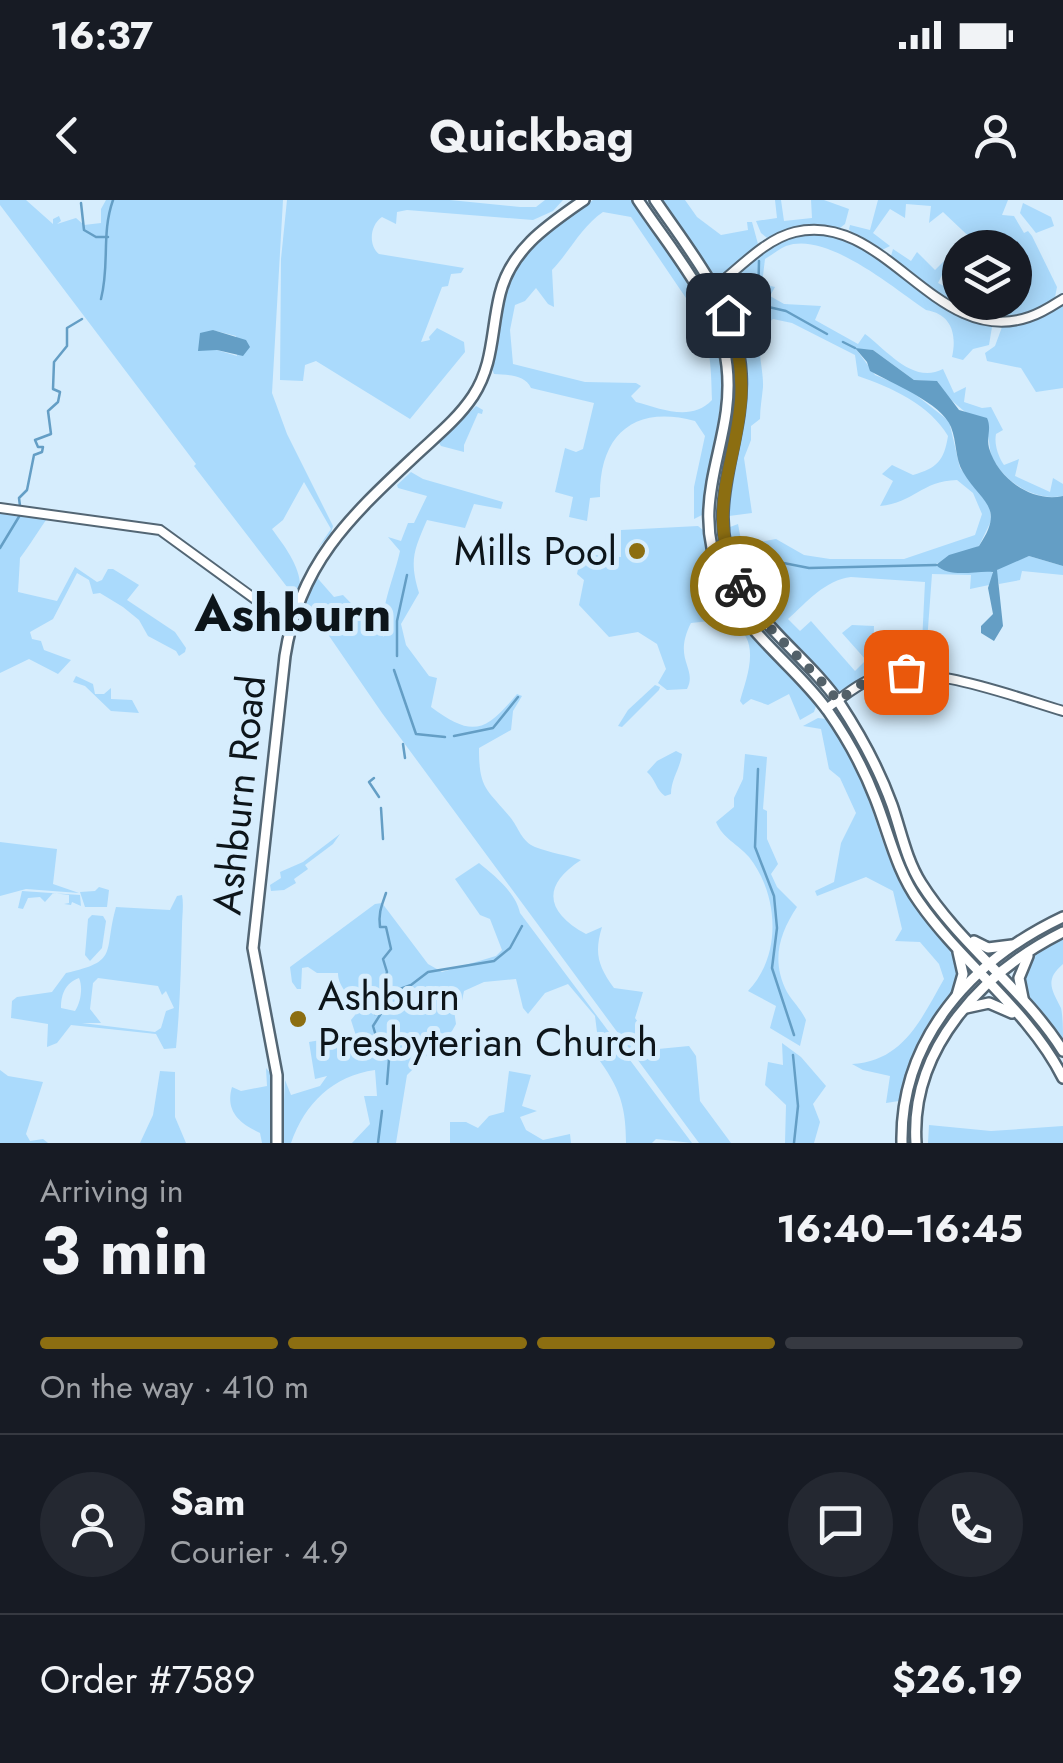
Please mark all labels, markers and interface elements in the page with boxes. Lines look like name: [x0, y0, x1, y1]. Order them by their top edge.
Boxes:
text: 16:37: [50, 8, 153, 63]
text: Quickbag: [429, 103, 634, 168]
icon: back: [40, 108, 95, 163]
icon: person: [968, 108, 1023, 163]
map controls: [942, 230, 1032, 320]
button: layers: [942, 230, 1032, 320]
pin: [686, 273, 771, 358]
icon: home: [701, 288, 756, 343]
place label: Mills Pool: [454, 522, 617, 580]
courier: [690, 536, 790, 636]
marker: Mills Pool: [626, 540, 648, 562]
icon: bike: [713, 559, 768, 614]
district label: Ashburn: [194, 577, 391, 650]
pin: [864, 630, 949, 715]
icon: bag: [879, 645, 934, 700]
street label: Ashburn Road: [198, 672, 280, 918]
place label: Ashburn Presbyterian Church: [318, 967, 658, 1071]
marker: Ashburn Presbyterian Church: [287, 1008, 309, 1030]
text: Arriving in: [40, 1168, 184, 1214]
text: 16:40–16:45: [776, 1201, 1023, 1256]
text: 3 min: [40, 1204, 208, 1298]
text: On the way · 410 m: [40, 1364, 309, 1410]
button: person: [40, 1472, 145, 1577]
button: chat: [788, 1472, 893, 1577]
button: phone: [918, 1472, 1023, 1577]
text: Sam: [170, 1474, 245, 1529]
text: Courier · 4.9: [170, 1529, 348, 1575]
text: Order #7589: [40, 1652, 256, 1707]
text: $26.19: [892, 1652, 1023, 1707]

